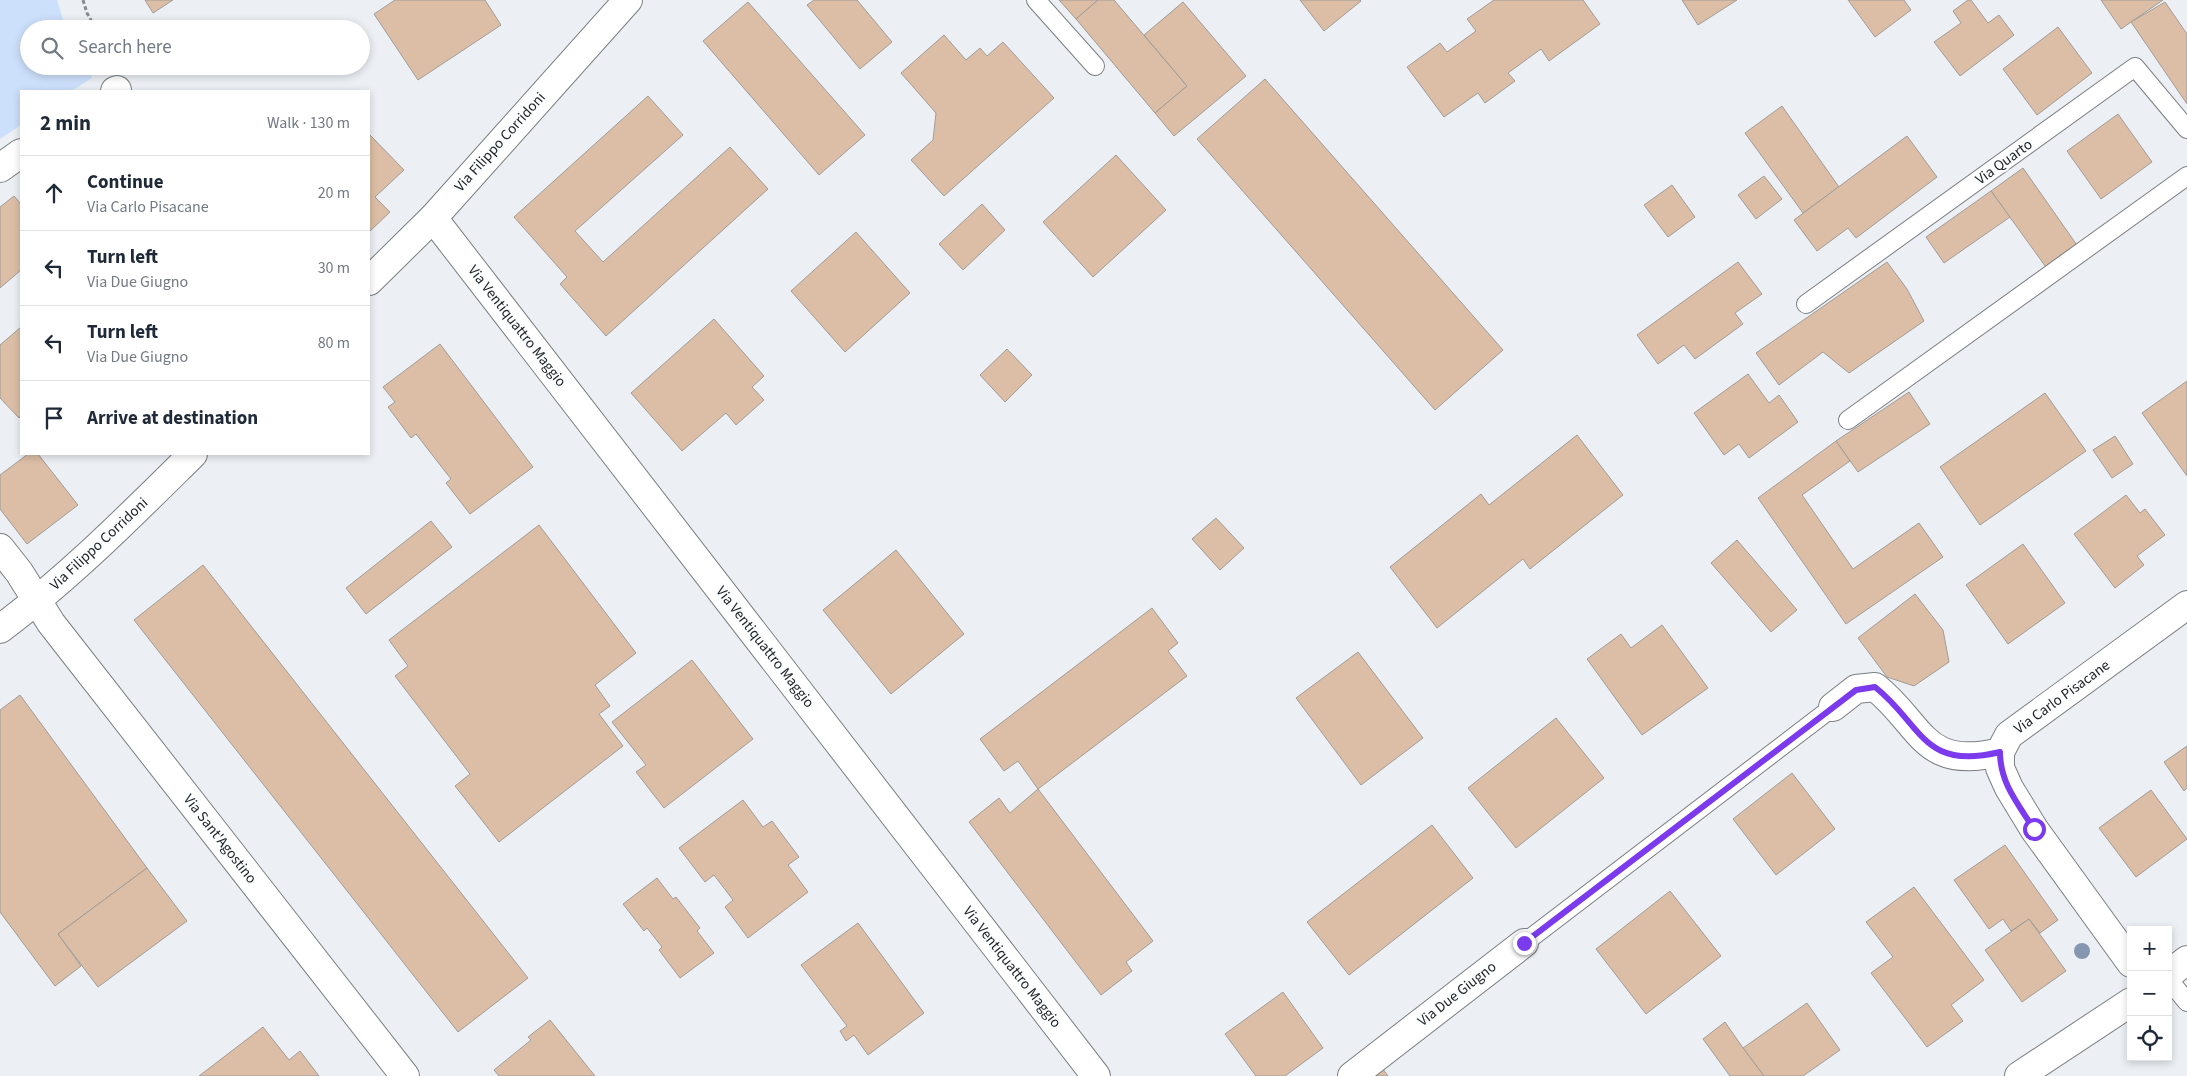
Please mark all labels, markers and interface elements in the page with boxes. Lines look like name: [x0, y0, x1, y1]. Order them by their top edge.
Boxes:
search box: [20, 20, 370, 75]
icon: search: [38, 34, 66, 62]
text: Search here: [78, 34, 172, 61]
street label: Via Filippo Corridoni: [450, 88, 550, 196]
text: 2 min: [40, 108, 91, 138]
text: Walk · 130 m: [267, 112, 350, 134]
street label: Via Quarto: [1971, 134, 2037, 190]
text: Continue: [87, 169, 164, 196]
icon: ahead: [40, 179, 68, 207]
text: 20 m: [318, 182, 350, 204]
text: Via Carlo Pisacane: [87, 196, 209, 218]
text: Turn left: [87, 244, 158, 271]
icon: left: [40, 254, 68, 282]
text: 30 m: [318, 257, 350, 279]
street label: Via Ventiquattro Maggio: [463, 261, 571, 391]
text: Via Due Giugno: [87, 271, 188, 293]
text: Turn left: [87, 319, 158, 346]
icon: left: [40, 329, 68, 357]
text: 80 m: [318, 332, 350, 354]
text: Via Due Giugno: [87, 346, 188, 368]
icon: arrive: [40, 404, 68, 432]
text: Arrive at destination: [87, 405, 258, 432]
street label: Via Filippo Corridoni: [45, 493, 153, 595]
street label: Via Ventiquattro Maggio: [711, 582, 819, 712]
street label: Via Carlo Pisacane: [2010, 655, 2114, 739]
street label: Via Sant'Agostino: [178, 790, 262, 888]
route start: [2023, 818, 2046, 841]
street label: Via Ventiquattro Maggio: [958, 902, 1066, 1032]
map controls: [2127, 926, 2172, 1061]
button: +: [2127, 926, 2172, 971]
route end: [1513, 932, 1536, 955]
street label: Via Due Giugno: [1413, 957, 1501, 1031]
button: −: [2127, 971, 2172, 1016]
button: locate: [2127, 1016, 2172, 1061]

